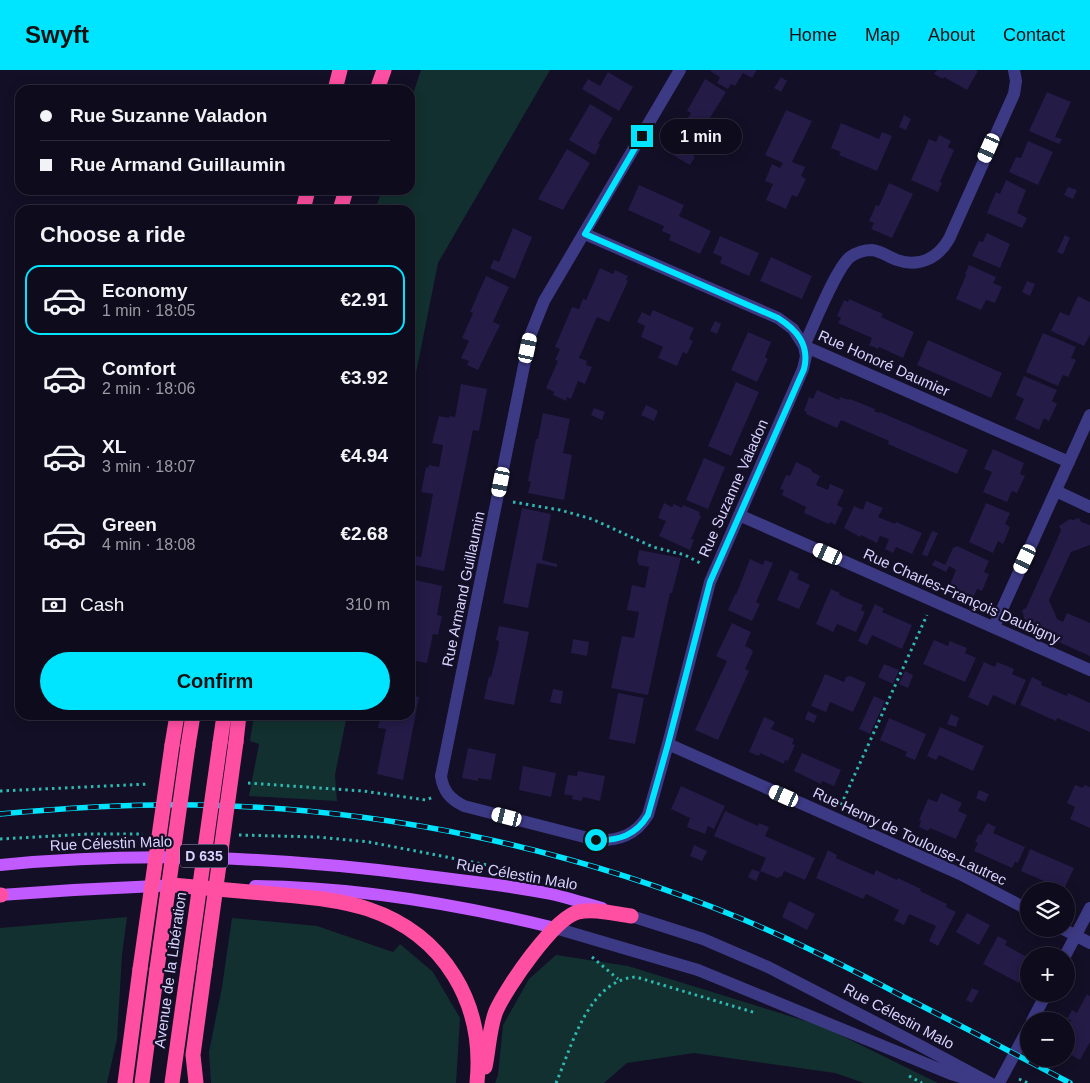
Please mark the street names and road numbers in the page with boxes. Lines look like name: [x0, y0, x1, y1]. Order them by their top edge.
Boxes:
street label: Rue Honoré Daumier: [816, 326, 952, 400]
street label: Rue Suzanne Valadon: [695, 416, 771, 560]
street label: Rue Armand Guillaumin: [438, 510, 488, 668]
street label: Rue Charles-François Daubigny: [861, 545, 1063, 647]
street label: Rue Henry de Toulouse-Lautrec: [811, 784, 1010, 889]
street label: Rue Célestin Malo: [49, 832, 173, 854]
road number: D 635: [180, 844, 228, 868]
street label: Rue Célestin Malo: [455, 855, 579, 893]
street label: Avenue de la Libération: [151, 891, 189, 1049]
street label: Rue Célestin Malo: [841, 980, 957, 1052]

